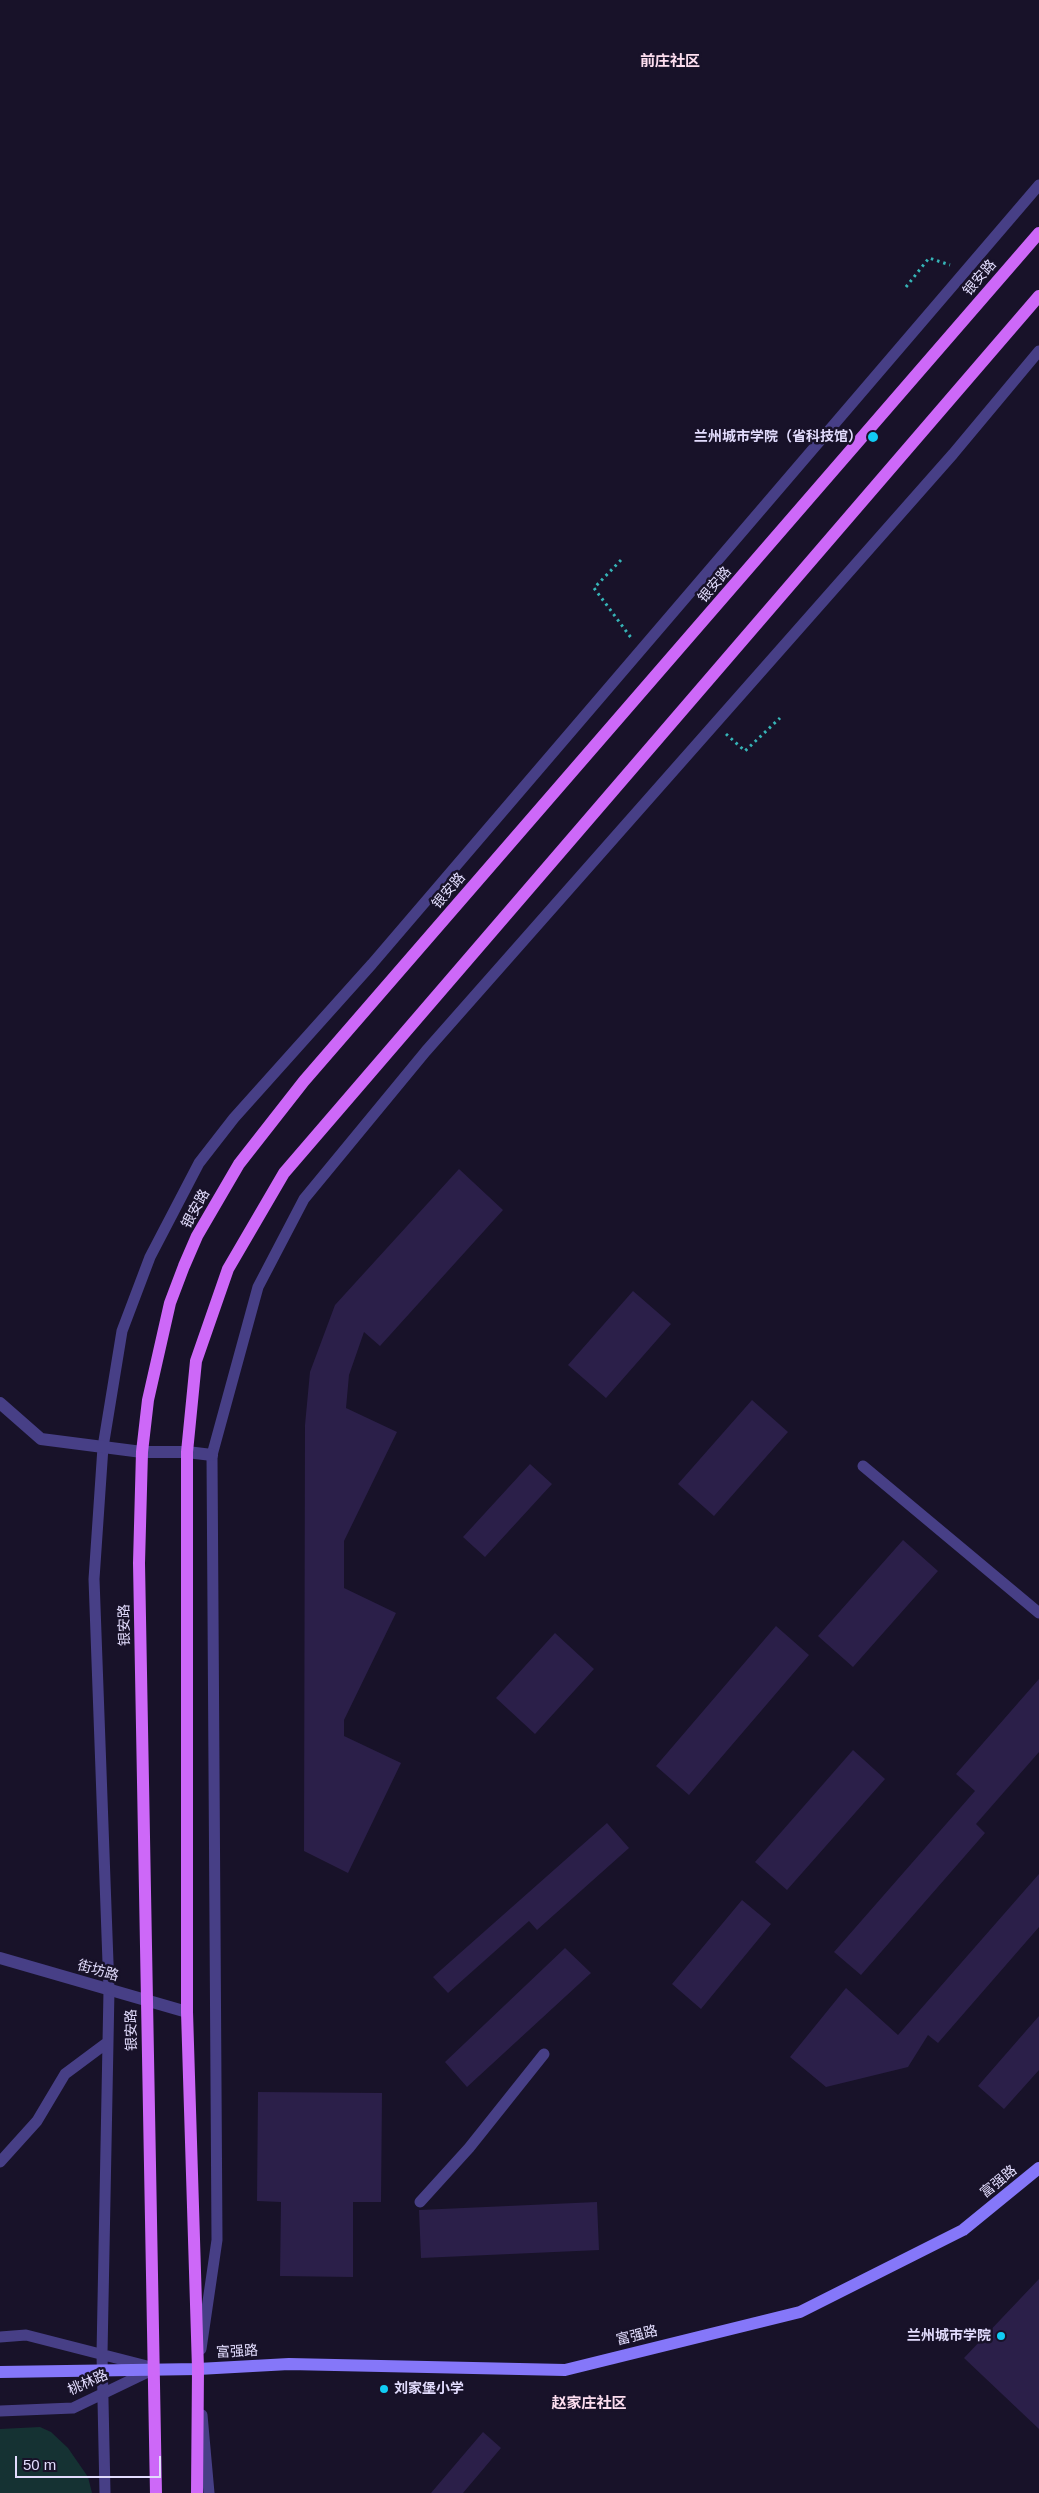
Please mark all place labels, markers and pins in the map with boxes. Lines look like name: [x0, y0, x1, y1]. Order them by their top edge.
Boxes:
place label: 兰州城市学院（省科技馆）: [694, 429, 862, 445]
marker: 兰州城市学院（省科技馆）: [866, 430, 880, 444]
place label: 兰州城市学院: [907, 2328, 991, 2344]
marker: 兰州城市学院: [995, 2330, 1007, 2342]
place label: 刘家堡小学: [394, 2381, 464, 2397]
marker: 刘家堡小学: [378, 2383, 390, 2395]

